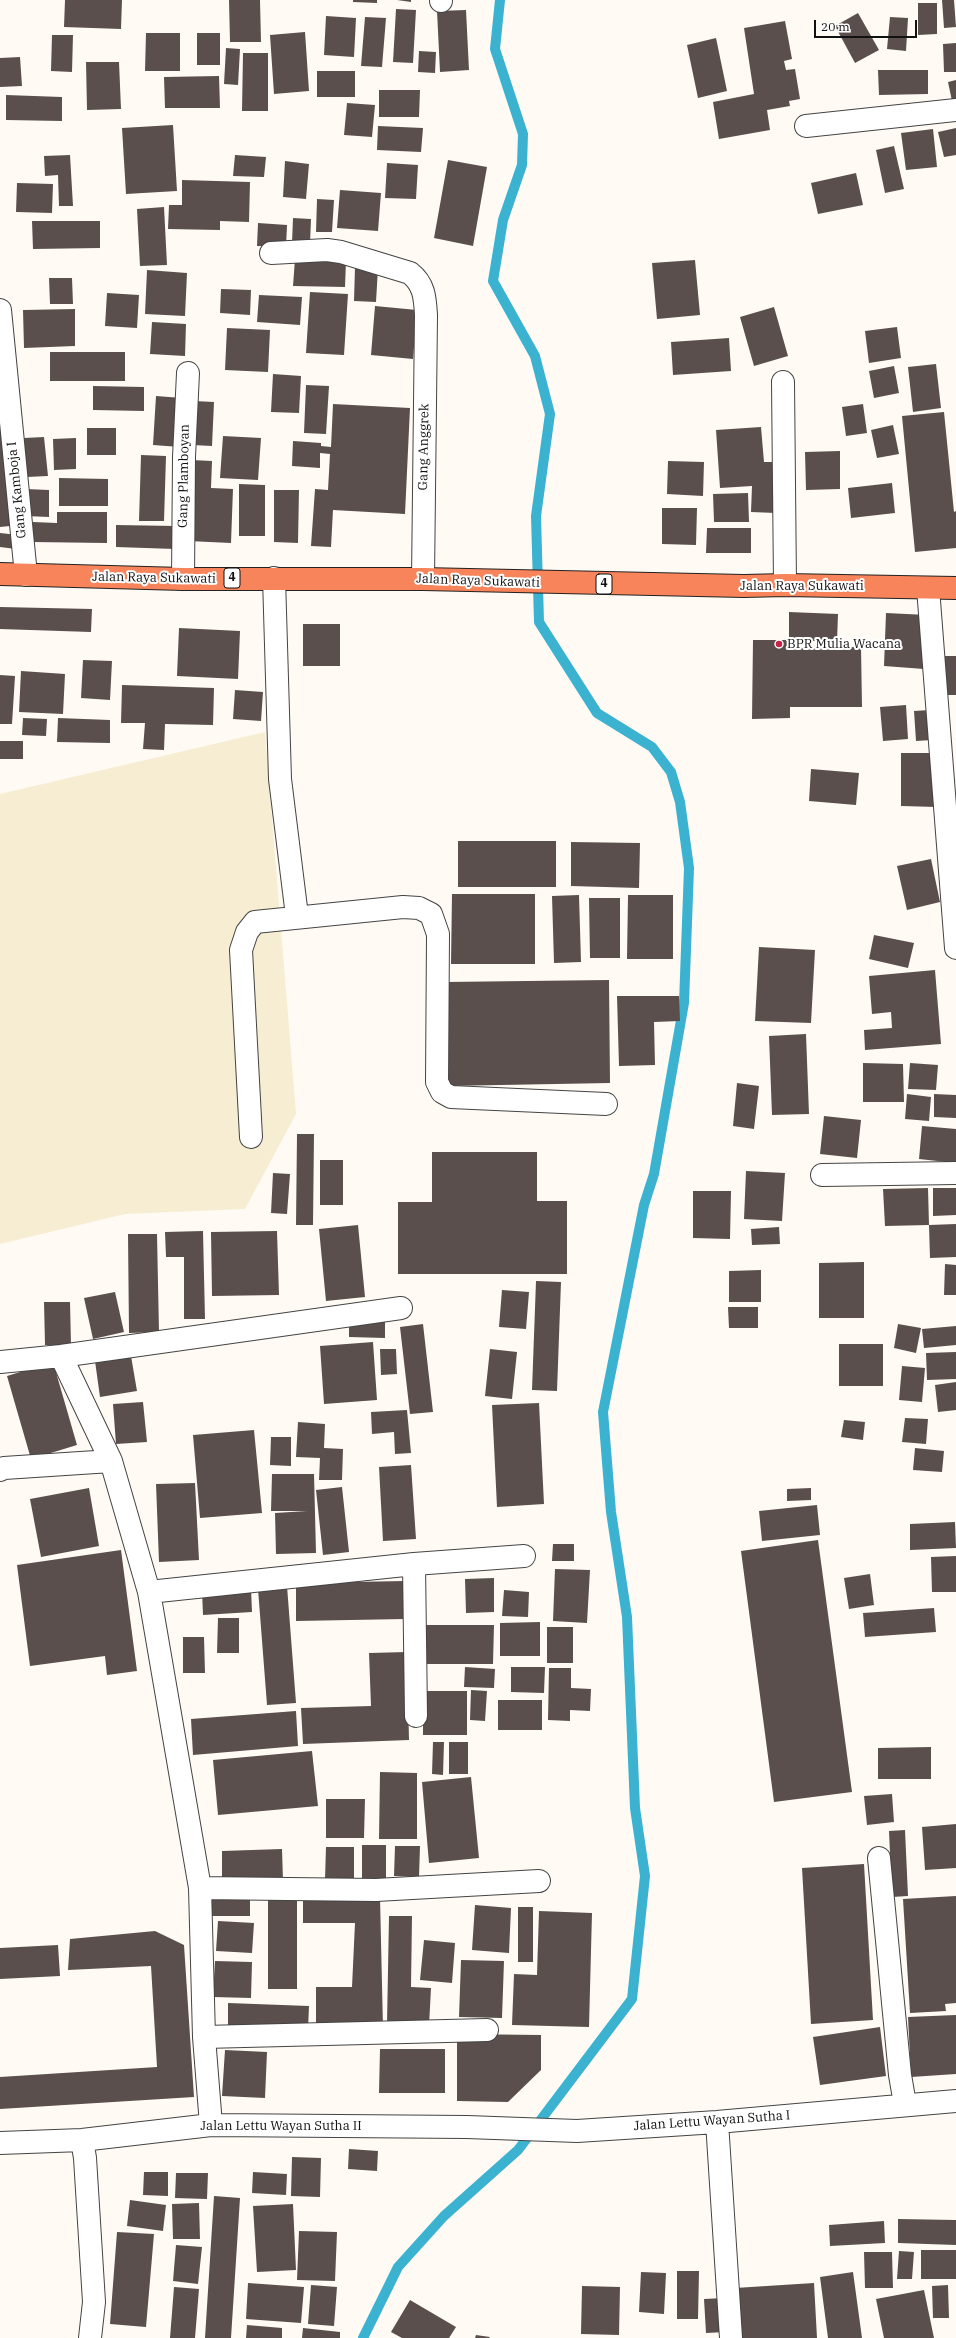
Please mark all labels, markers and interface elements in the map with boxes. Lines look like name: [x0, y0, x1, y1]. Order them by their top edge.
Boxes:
scale bar: [816, 12, 919, 38]
text: 20 m: [821, 19, 850, 34]
street label: Gang Anggrek: [415, 404, 433, 490]
street label: Gang Plamboyan: [175, 424, 193, 528]
street label: Gang Kamboja I: [4, 441, 30, 539]
road number: 4: [224, 568, 240, 588]
street label: Jalan Raya Sukawati: [92, 569, 216, 587]
street label: Jalan Raya Sukawati: [416, 571, 540, 591]
road number: 4: [596, 574, 612, 594]
street label: Jalan Raya Sukawati: [740, 578, 864, 594]
place label: BPR Mulia Wacana: [787, 636, 901, 652]
marker: BPR Mulia Wacana: [774, 639, 784, 649]
street label: Jalan Lettu Wayan Sutha I: [633, 2108, 791, 2134]
street label: Jalan Lettu Wayan Sutha II: [200, 2118, 362, 2134]

